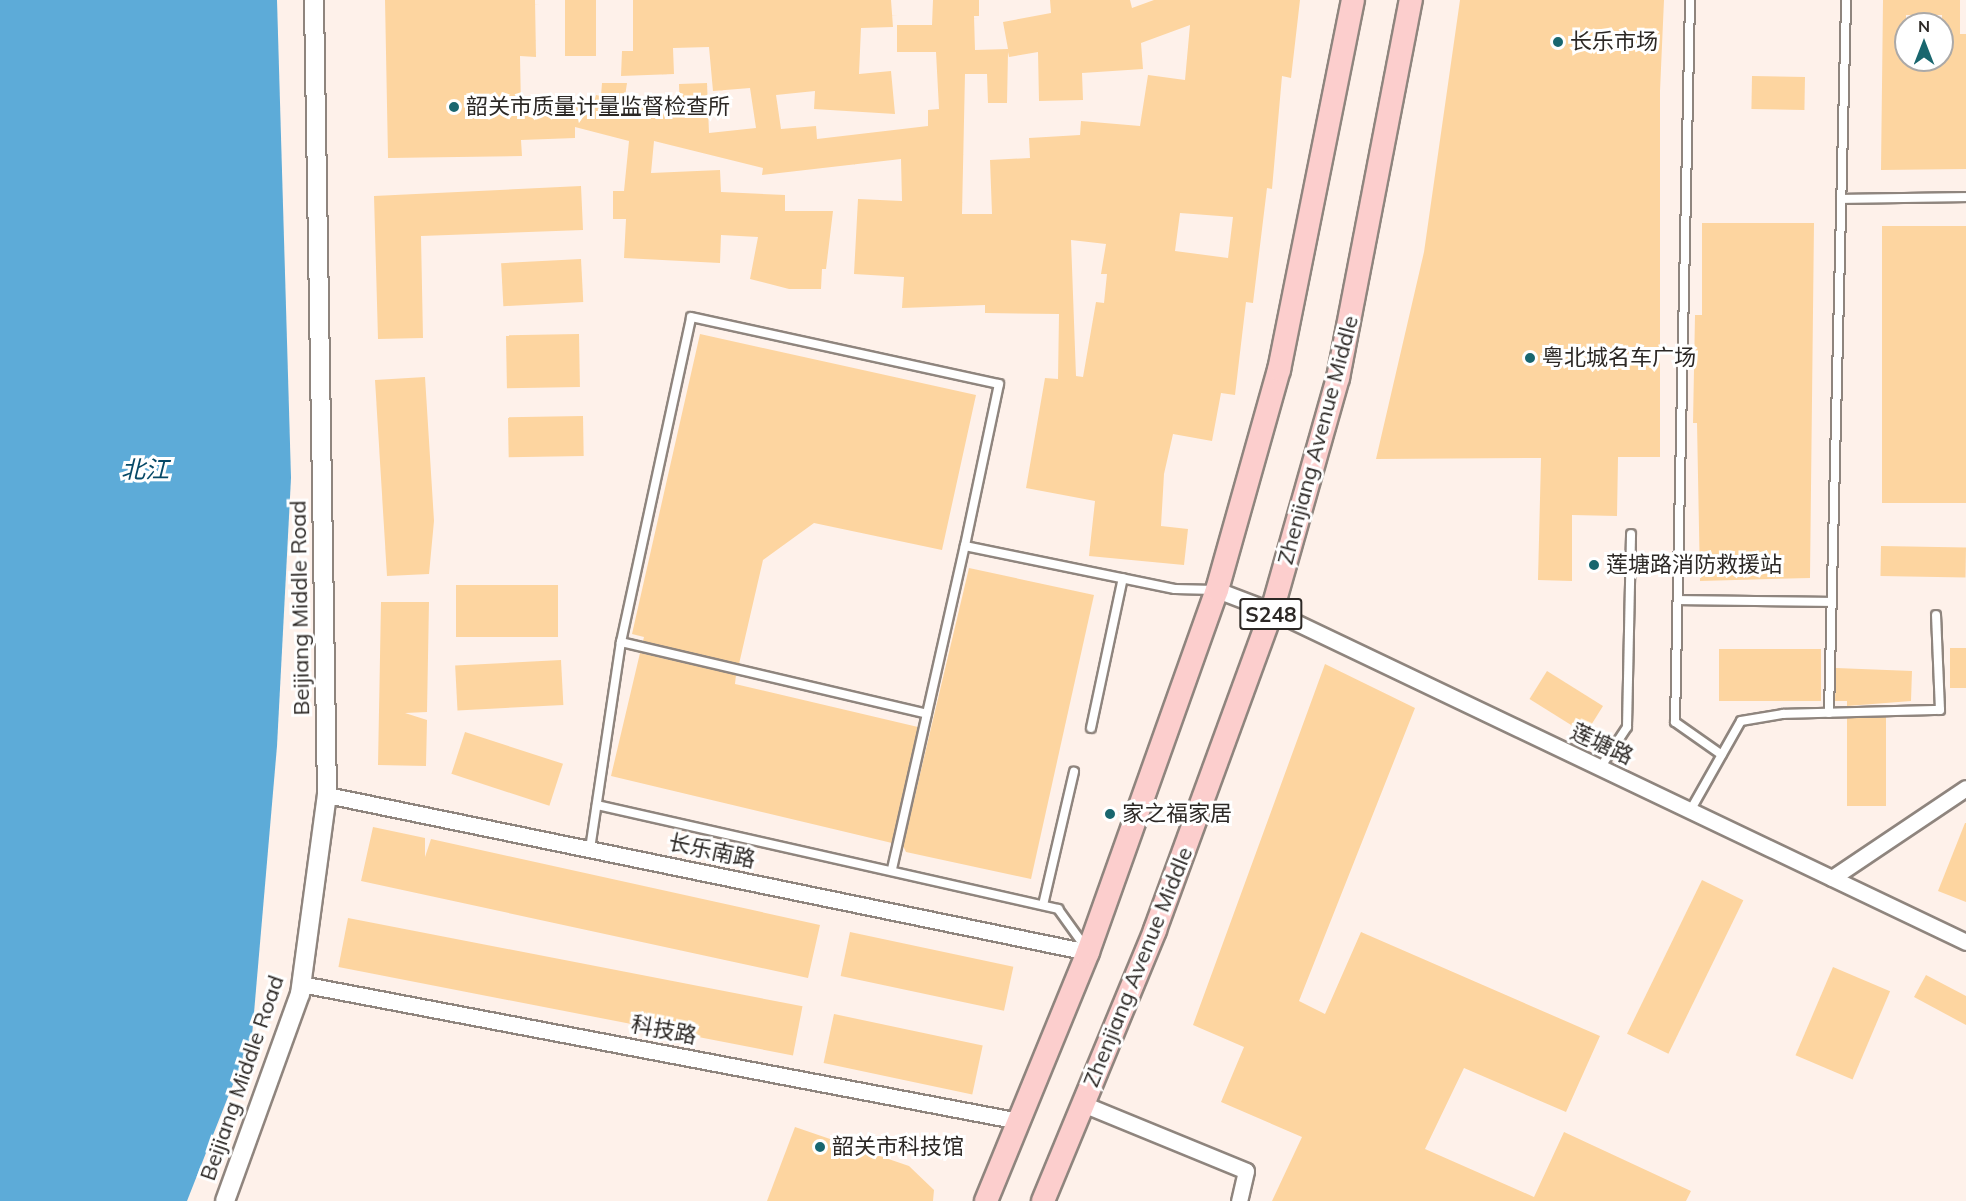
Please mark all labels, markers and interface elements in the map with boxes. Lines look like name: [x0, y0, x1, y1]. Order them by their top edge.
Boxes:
north arrow: [1894, 12, 1954, 72]
text: N: [1918, 16, 1930, 36]
place label: 长乐市场: [1570, 29, 1658, 55]
marker: 长乐市场: [1551, 35, 1565, 49]
place label: 韶关市质量计量监督检查所: [466, 94, 730, 120]
marker: 韶关市质量计量监督检查所: [447, 100, 461, 114]
street label: Zhenjiang Avenue Middle: [1272, 313, 1364, 567]
place label: 粤北城名车广场: [1542, 345, 1696, 371]
marker: 粤北城名车广场: [1523, 351, 1537, 365]
water label: 北江: [121, 456, 169, 484]
street label: Beijiang Middle Road: [285, 500, 315, 716]
place label: 莲塘路消防救援站: [1606, 552, 1782, 578]
marker: 莲塘路消防救援站: [1587, 558, 1601, 572]
road number: S248: [1238, 596, 1304, 632]
street label: 莲塘路: [1567, 718, 1637, 770]
place label: 家之福家居: [1122, 801, 1232, 827]
marker: 家之福家居: [1103, 807, 1117, 821]
street label: 长乐南路: [666, 829, 758, 873]
street label: Zhenjiang Avenue Middle: [1078, 843, 1198, 1091]
street label: Beijiang Middle Road: [194, 972, 290, 1184]
street label: 科技路: [629, 1011, 699, 1049]
place label: 韶关市科技馆: [832, 1134, 964, 1160]
marker: 韶关市科技馆: [813, 1140, 827, 1154]

